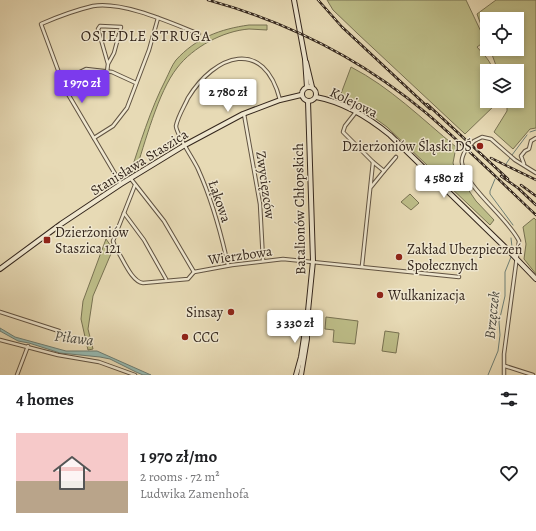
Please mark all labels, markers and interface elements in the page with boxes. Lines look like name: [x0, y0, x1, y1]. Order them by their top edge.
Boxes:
map controls: [480, 12, 524, 108]
button: locate: [480, 12, 524, 56]
district label: OSIEDLE STRUGA: [81, 26, 211, 46]
button: layers: [480, 64, 524, 108]
pin: 1 970 zł: [41, 70, 123, 104]
text: 1 970 zł: [63, 74, 101, 91]
pin: 2 780 zł: [187, 79, 269, 113]
text: 2 780 zł: [208, 83, 248, 100]
street label: Kolejowa: [326, 83, 381, 122]
street label: Stanisława Staszica: [87, 125, 192, 200]
place label: Dzierżoniów Śląski DŚ: [342, 137, 472, 156]
marker: Dzierżoniów Śląski DŚ: [475, 141, 485, 151]
street label: Batalionów Chłopskich: [289, 142, 310, 275]
street label: Zwycięzców: [251, 150, 280, 220]
pin: 4 580 zł: [403, 165, 485, 199]
text: 4 580 zł: [425, 169, 463, 186]
street label: Łąkowa: [203, 177, 236, 225]
place label: Dzierżoniów Staszica 121: [55, 223, 129, 258]
marker: Dzierżoniów Staszica 121: [42, 235, 52, 245]
place label: Zakład Ubezpieczeń Społecznych: [407, 240, 523, 275]
street label: Wierzbowa: [206, 242, 274, 270]
marker: Zakład Ubezpieczeń Społecznych: [394, 252, 404, 262]
place label: Wulkanizacja: [387, 286, 466, 305]
marker: Wulkanizacja: [375, 290, 385, 300]
water label: Brzęczek: [480, 290, 504, 340]
place label: Sinsay: [186, 303, 224, 322]
marker: Sinsay: [226, 307, 236, 317]
pin: 3 330 zł: [254, 310, 336, 344]
text: 3 330 zł: [276, 314, 314, 331]
water label: Piława: [53, 326, 95, 350]
place label: CCC: [193, 328, 219, 347]
marker: CCC: [180, 332, 190, 342]
text: 4 homes: [16, 388, 74, 411]
icon: filters: [498, 388, 520, 410]
text: 1 970 zł/mo: [140, 445, 217, 468]
icon: home: [48, 449, 96, 497]
icon: heart: [498, 462, 520, 484]
text: 2 rooms · 72 m²: [140, 468, 220, 485]
text: Ludwika Zamenhofa: [140, 485, 249, 502]

